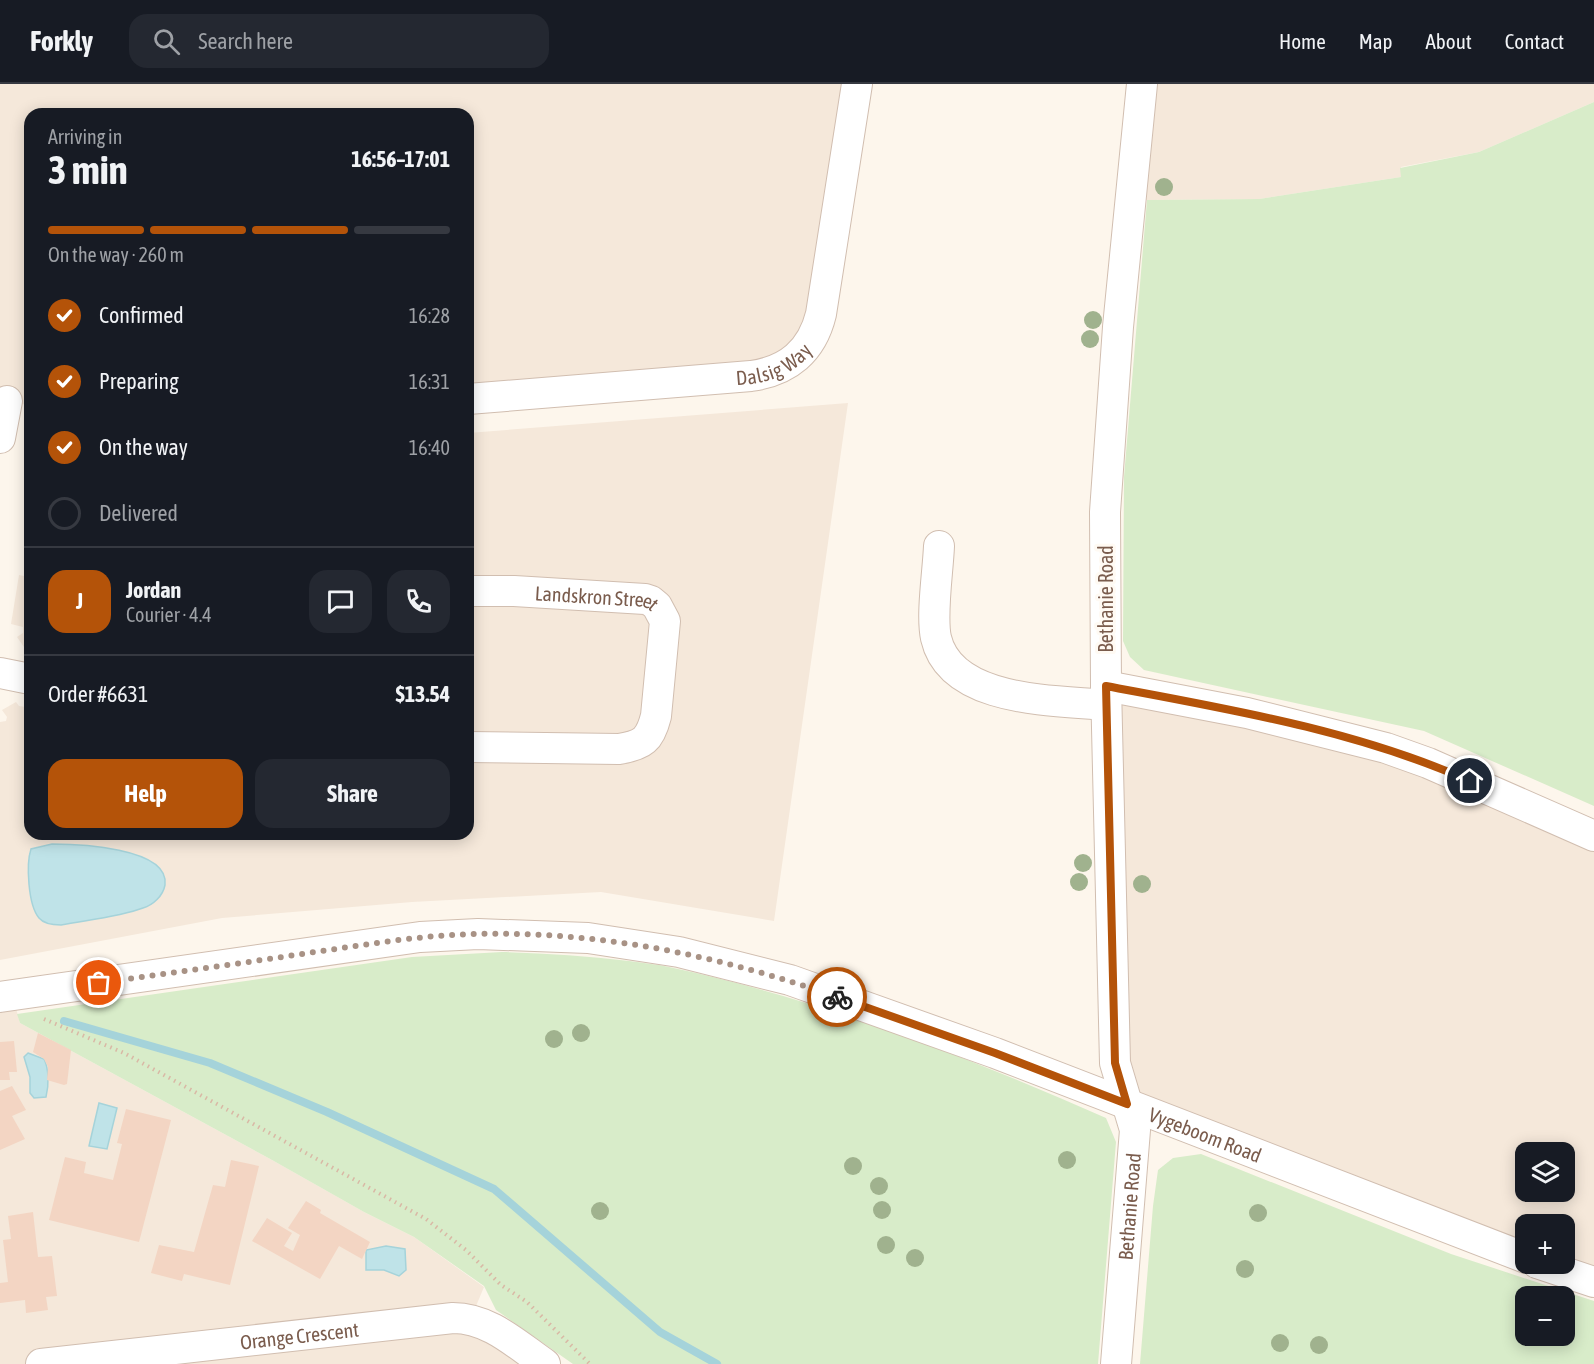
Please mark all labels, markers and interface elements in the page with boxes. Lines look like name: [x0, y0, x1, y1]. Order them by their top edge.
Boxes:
search box: [129, 14, 549, 68]
text: Forkly: [30, 25, 93, 57]
icon: search: [150, 25, 183, 58]
text: Search here: [198, 28, 293, 54]
text: Home: [1279, 29, 1326, 53]
text: Map: [1359, 29, 1393, 53]
text: About: [1426, 29, 1472, 53]
text: Contact: [1505, 29, 1564, 53]
text: Arriving in: [48, 125, 122, 148]
text: 16:56–17:01: [351, 146, 450, 172]
text: 3 min: [48, 148, 128, 192]
text: On the way · 260 m: [48, 243, 184, 266]
icon: check: [48, 299, 81, 332]
text: Confirmed: [99, 302, 184, 328]
text: 16:28: [409, 304, 450, 327]
street label: Dalsig Way: [735, 339, 816, 389]
icon: check: [48, 365, 81, 398]
text: Preparing: [99, 368, 179, 394]
text: 16:31: [409, 370, 450, 393]
icon: check: [48, 431, 81, 464]
text: On the way: [99, 434, 188, 460]
text: 16:40: [409, 436, 450, 459]
text: Delivered: [99, 500, 178, 526]
street label: Bethanie Road: [1094, 545, 1117, 653]
button: chat: [309, 570, 372, 633]
button: phone: [387, 570, 450, 633]
text: Jordan: [126, 577, 181, 603]
street label: Landskron Street: [534, 581, 664, 615]
text: J: [76, 588, 83, 614]
text: Courier · 4.4: [126, 603, 212, 626]
text: Order #6631: [48, 681, 148, 707]
text: $13.54: [395, 681, 450, 707]
pin: [1444, 755, 1495, 806]
button: Help: [48, 759, 243, 828]
button: Share: [255, 759, 450, 828]
icon: home: [1453, 764, 1486, 797]
pin: [73, 957, 124, 1008]
icon: bag: [82, 966, 115, 999]
courier: [807, 967, 867, 1027]
icon: bike: [821, 981, 854, 1014]
street label: Vygeboom Road: [1146, 1102, 1265, 1166]
map controls: [1515, 1142, 1575, 1346]
button: layers: [1515, 1142, 1575, 1202]
street label: Bethanie Road: [1113, 1152, 1145, 1261]
button: +: [1515, 1214, 1575, 1274]
button: −: [1515, 1286, 1575, 1346]
street label: Orange Crescent: [239, 1317, 360, 1353]

